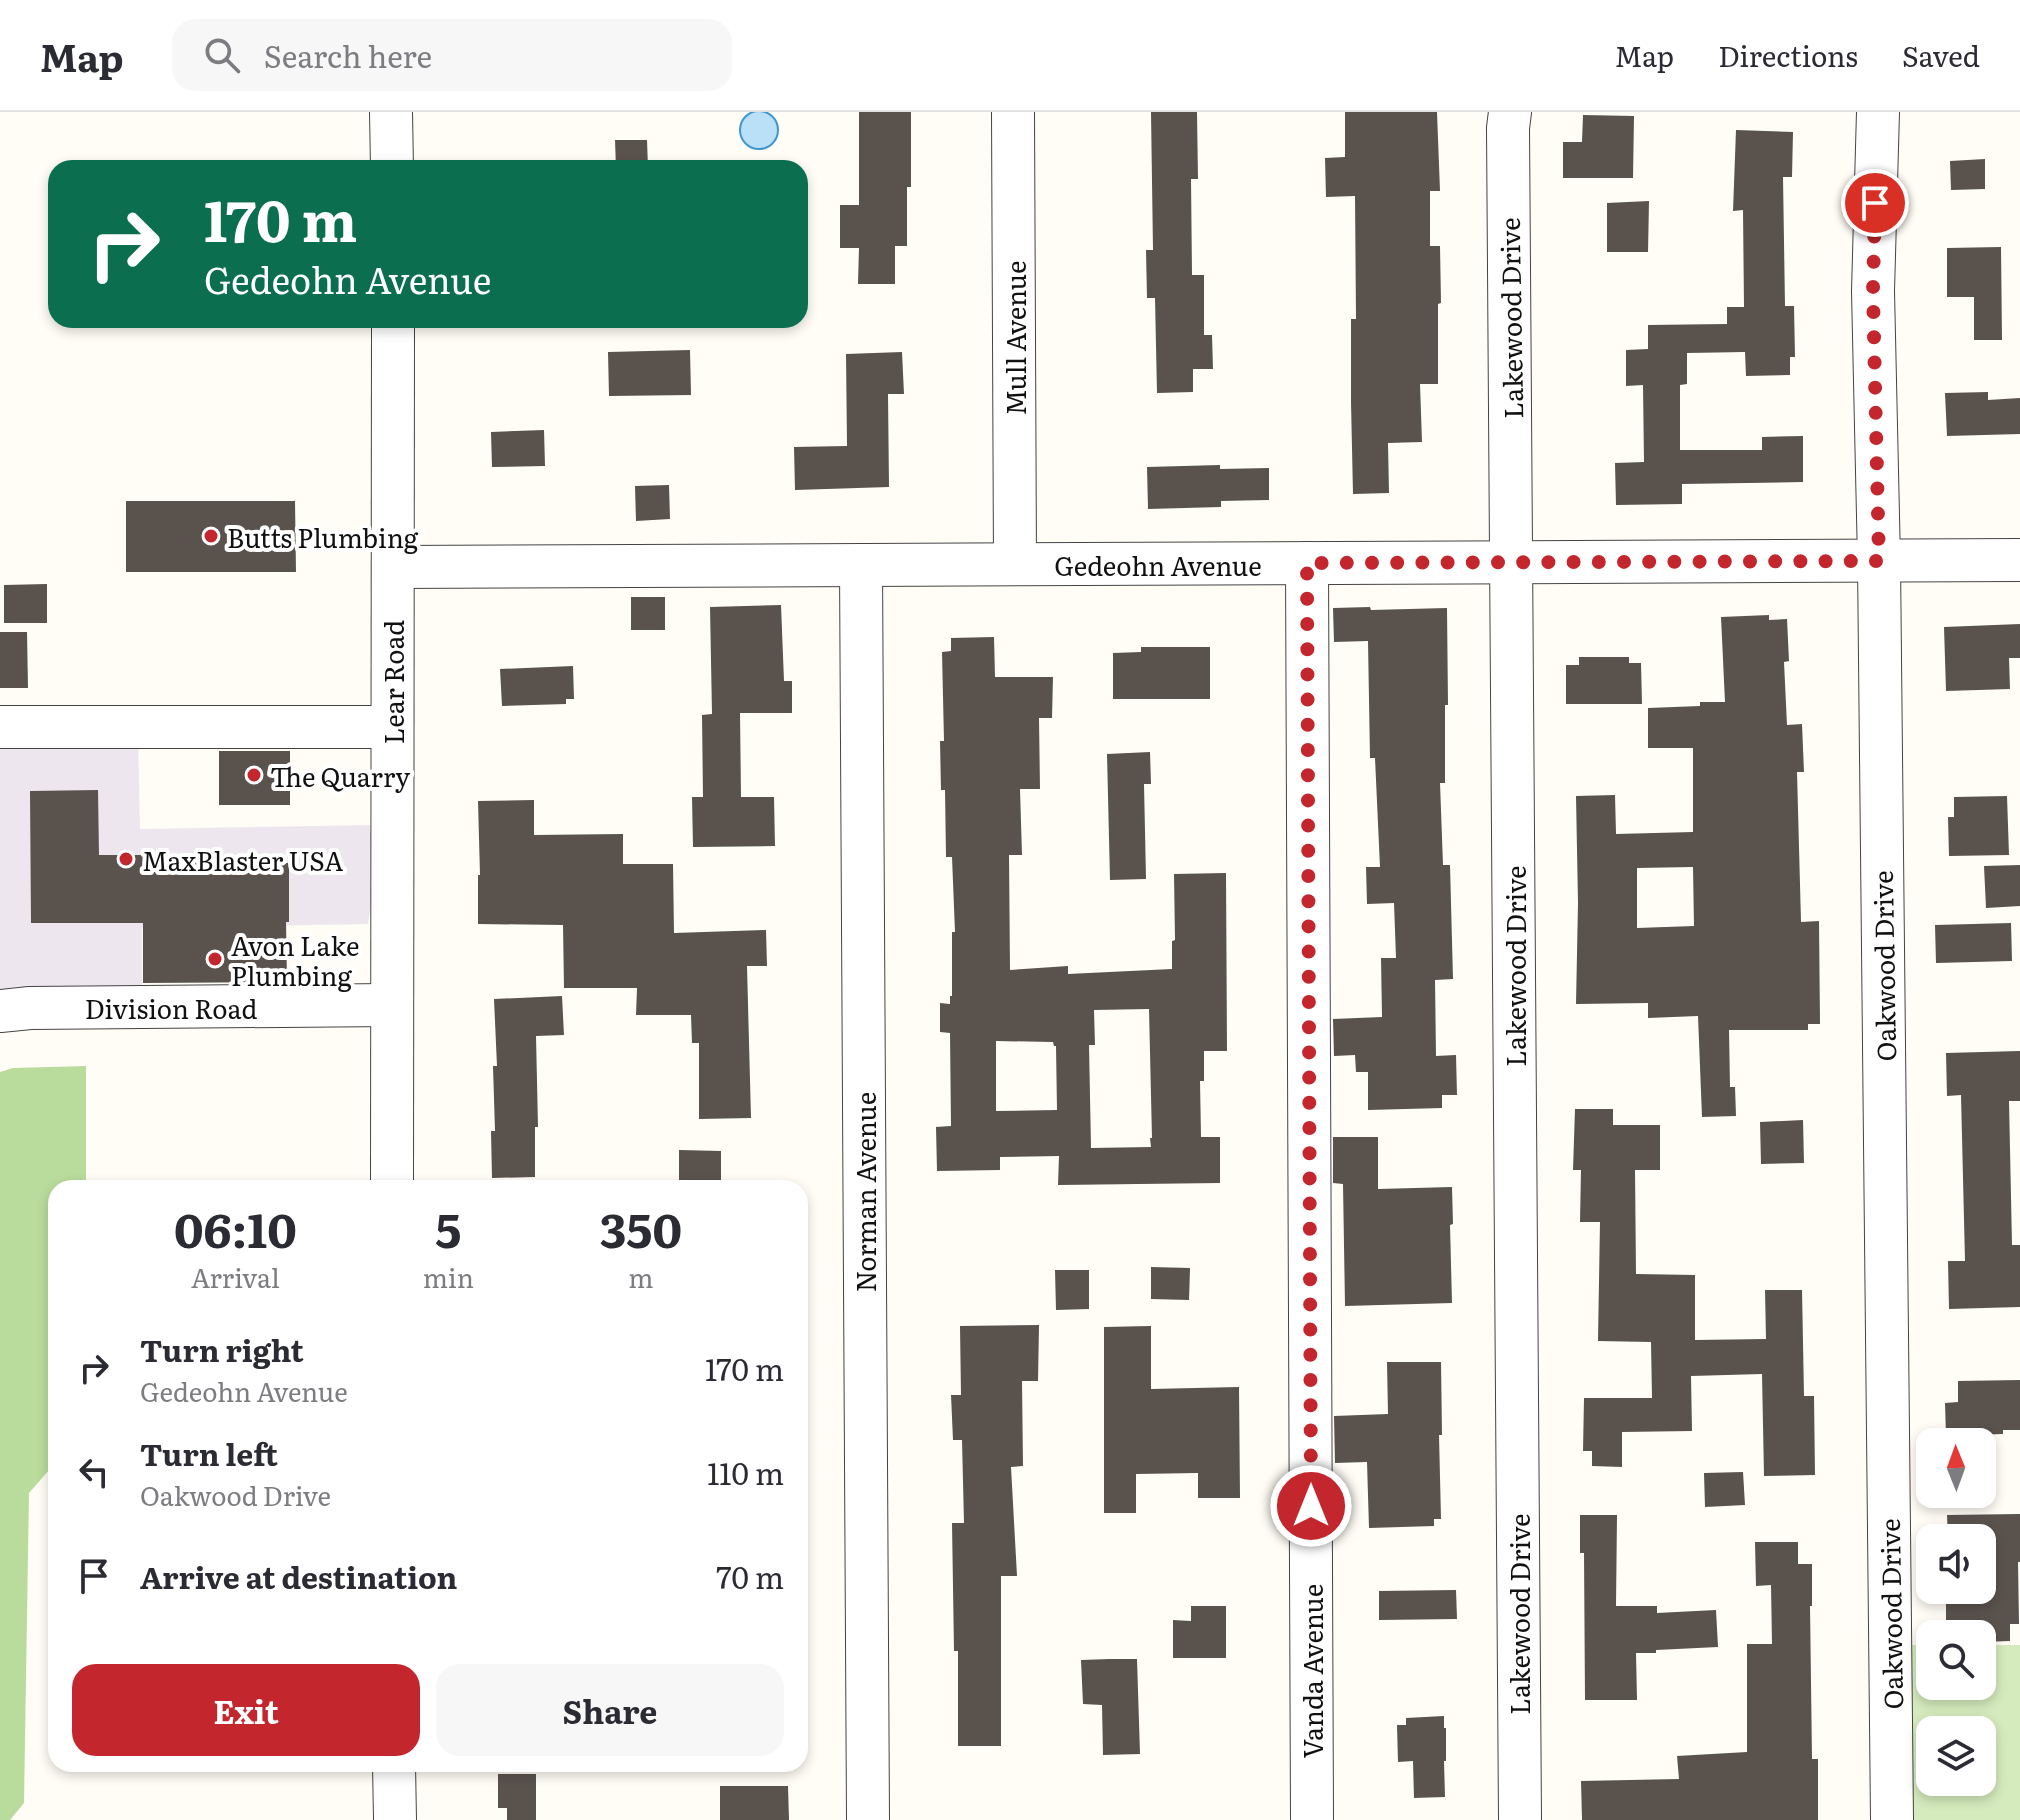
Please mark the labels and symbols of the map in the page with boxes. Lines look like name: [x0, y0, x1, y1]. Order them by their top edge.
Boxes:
pin: [1841, 169, 1909, 237]
street label: Lakewood Drive: [1489, 217, 1531, 419]
street label: Mull Avenue: [995, 260, 1034, 416]
place label: Butts Plumbing: [227, 517, 419, 556]
marker: Butts Plumbing: [202, 527, 220, 545]
street label: Gedeohn Avenue: [1054, 545, 1262, 584]
street label: Lear Road: [373, 620, 412, 744]
place label: The Quarry: [270, 756, 410, 795]
marker: The Quarry: [245, 766, 263, 784]
place label: MaxBlaster USA: [142, 840, 343, 879]
marker: MaxBlaster USA: [117, 850, 135, 868]
street label: Lakewood Drive: [1495, 865, 1534, 1067]
street label: Oakwood Drive: [1862, 870, 1904, 1062]
place label: Avon Lake Plumbing: [231, 925, 360, 994]
marker: Avon Lake Plumbing: [206, 950, 224, 968]
street label: Division Road: [85, 988, 257, 1027]
street label: Norman Avenue: [845, 1092, 884, 1292]
north arrow: [1916, 1428, 1996, 1508]
position arrow: [1269, 1464, 1353, 1548]
street label: Lakewood Drive: [1499, 1513, 1538, 1715]
street label: Oakwood Drive: [1869, 1518, 1911, 1710]
street label: Vanda Avenue: [1292, 1584, 1331, 1758]

